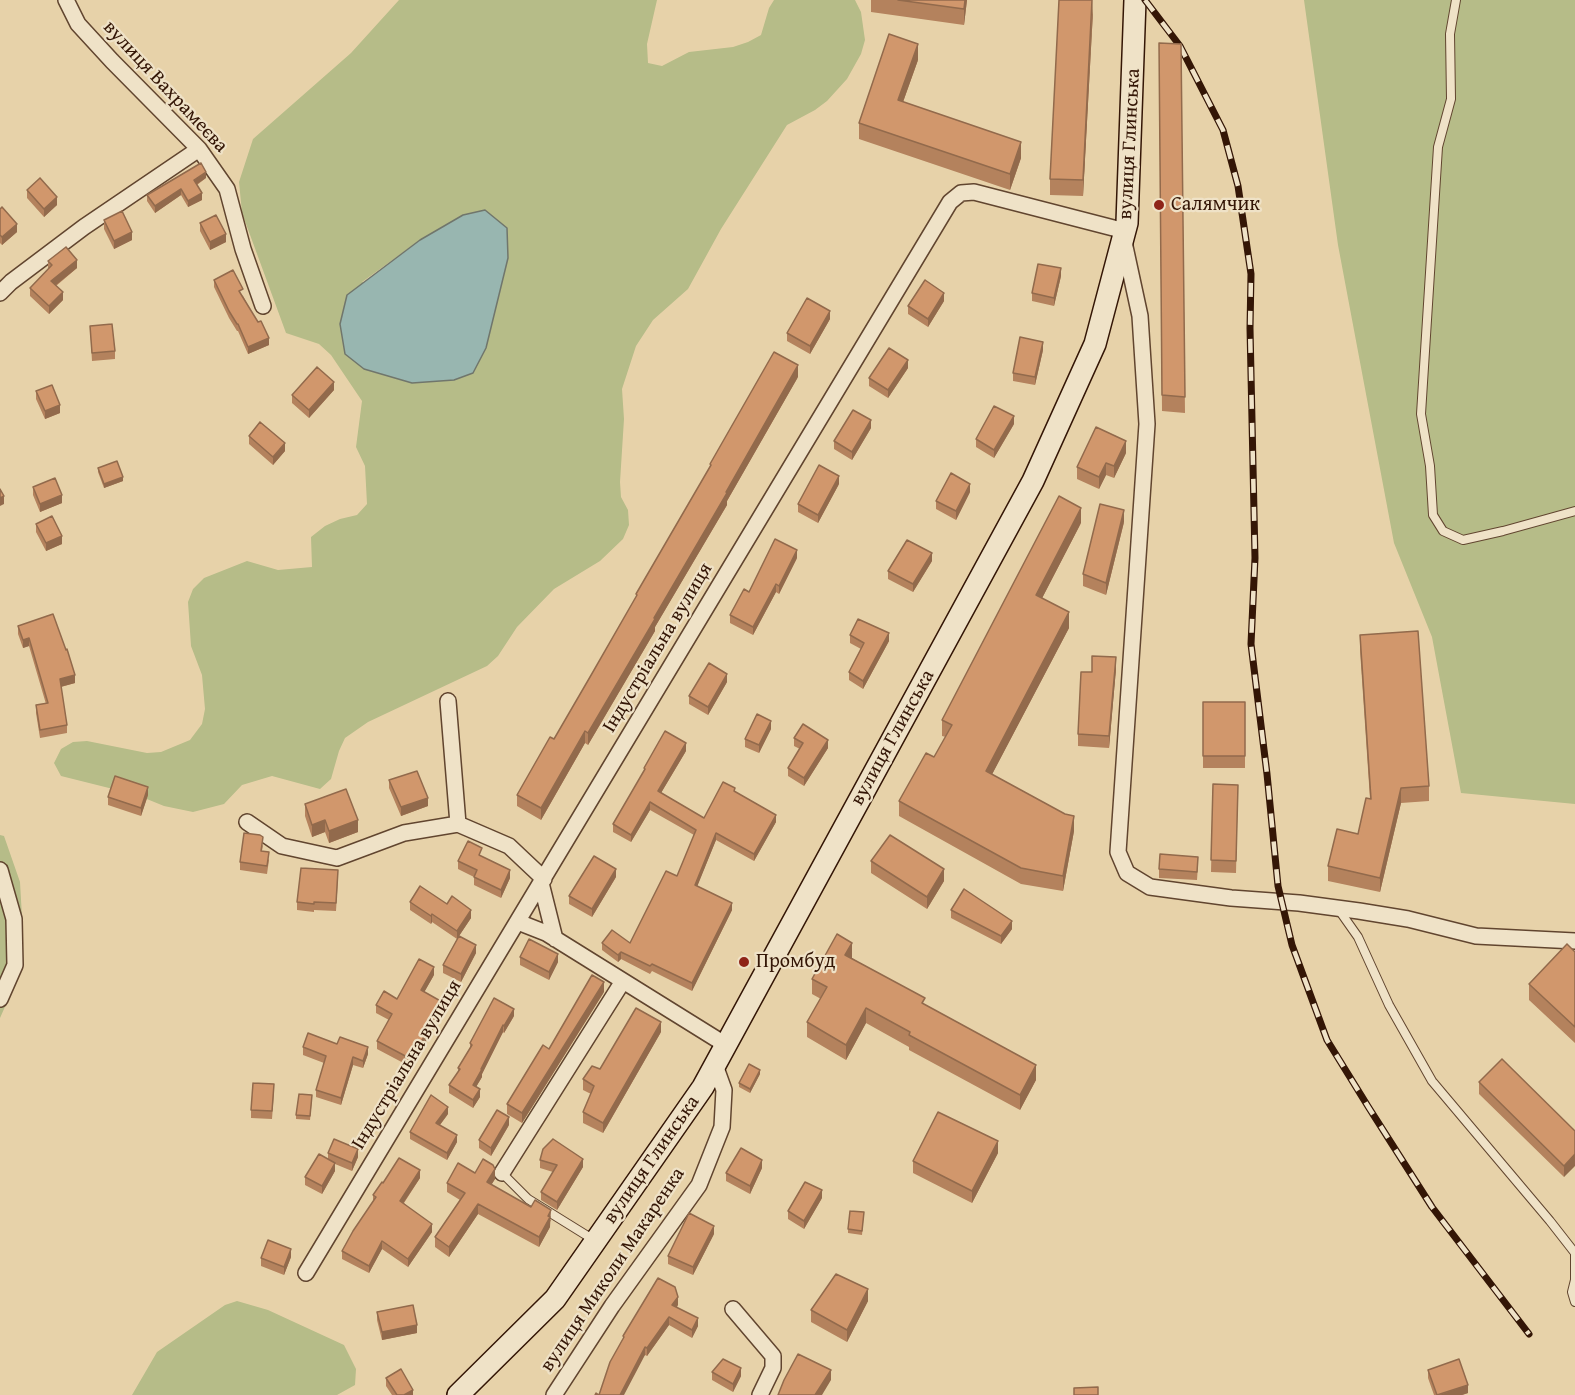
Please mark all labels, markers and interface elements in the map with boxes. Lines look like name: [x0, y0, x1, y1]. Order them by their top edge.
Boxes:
street label: вулиця Вахрамеєва: [98, 16, 232, 158]
street label: вулиця Глинська: [1114, 68, 1146, 220]
place label: Салямчик: [1171, 193, 1260, 217]
marker: Салямчик: [1152, 198, 1166, 212]
street label: Індустріальна вулиця: [598, 559, 718, 737]
street label: вулиця Глинська: [846, 666, 940, 810]
place label: Промбуд: [756, 950, 835, 974]
marker: Промбуд: [737, 955, 751, 969]
street label: Індустріальна вулиця: [347, 976, 467, 1154]
street label: вулиця Глинська: [599, 1091, 705, 1229]
street label: вулиця Миколи Макаренка: [536, 1163, 690, 1377]

